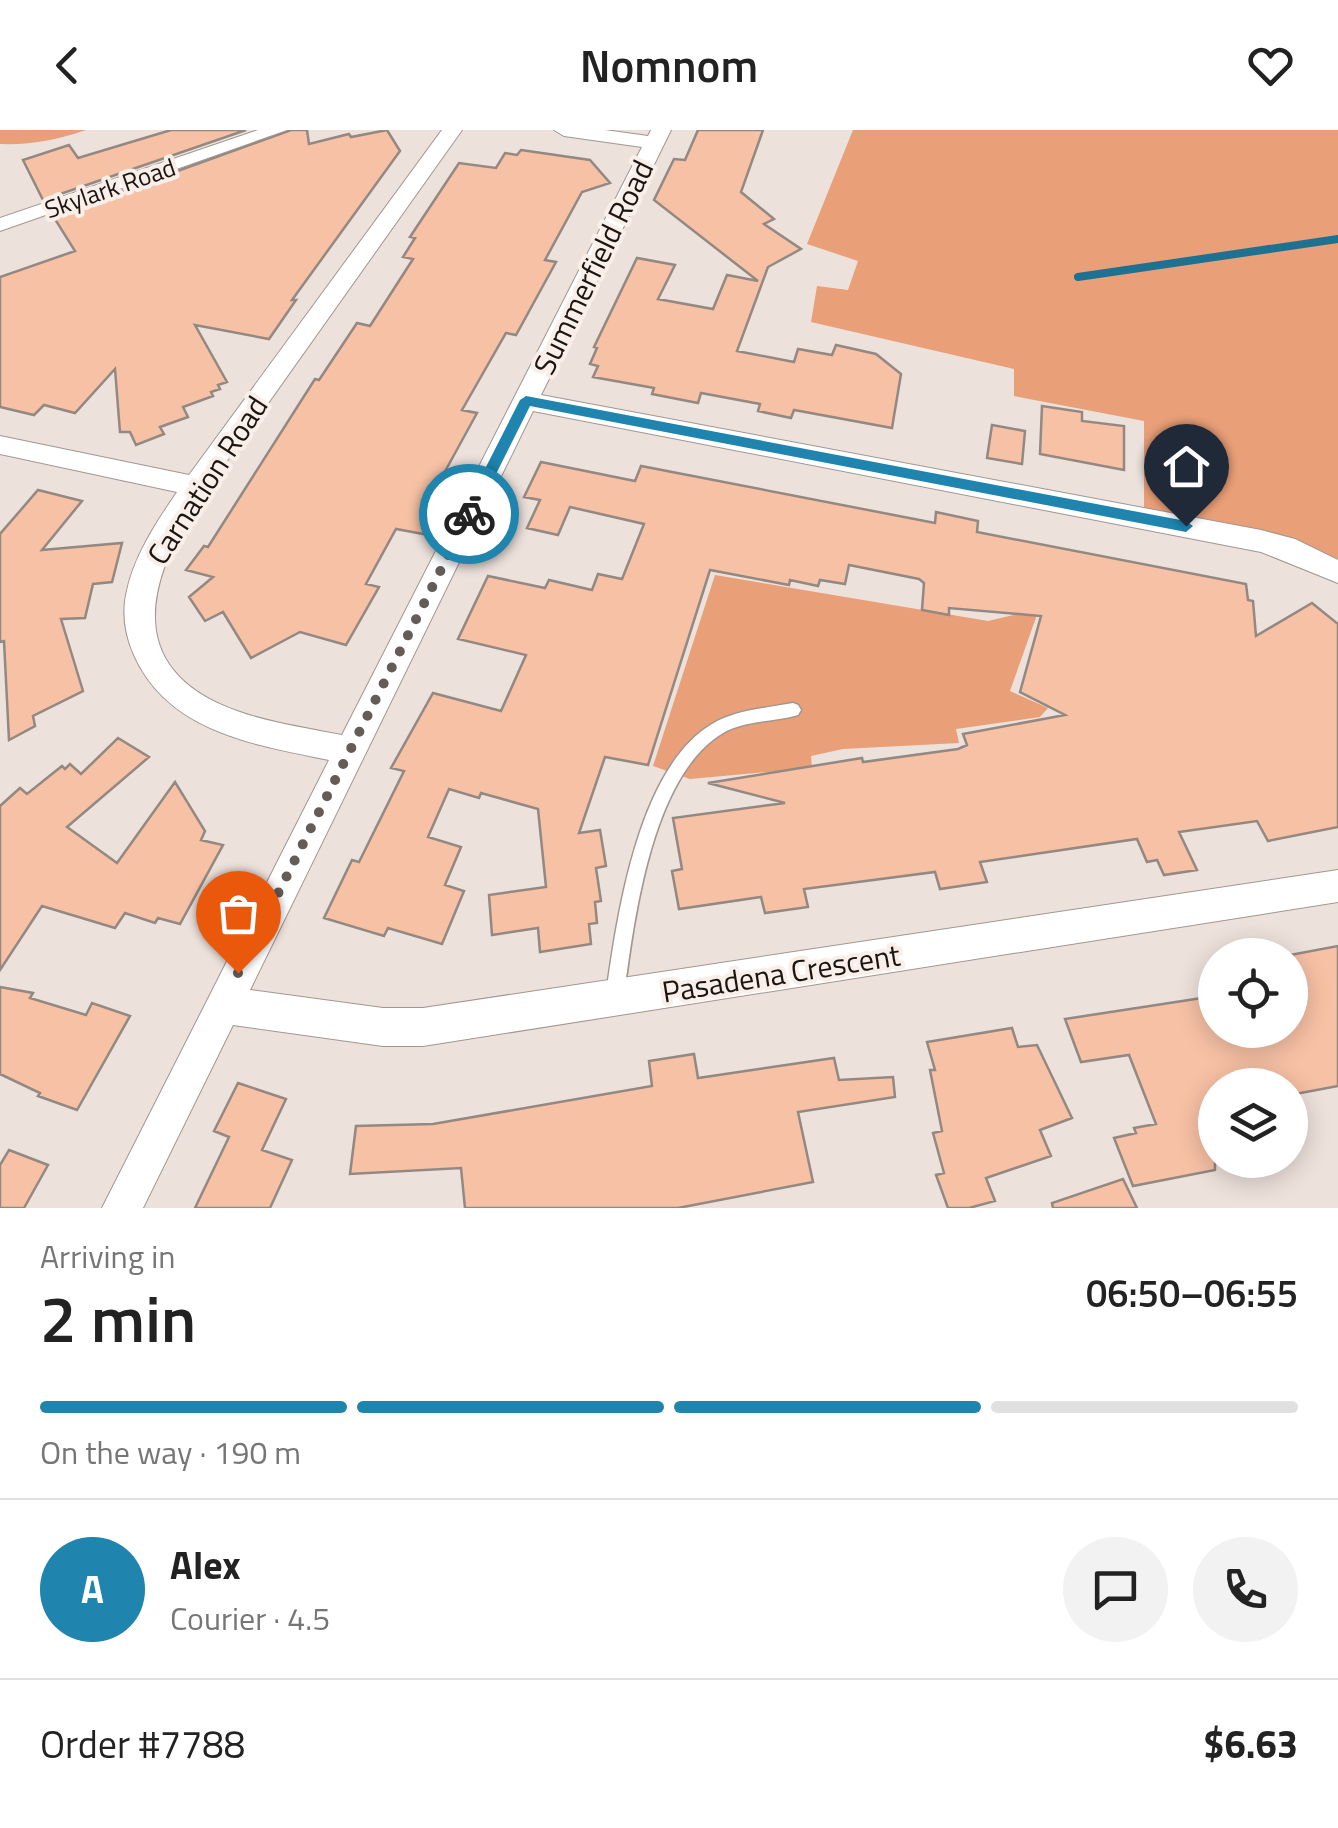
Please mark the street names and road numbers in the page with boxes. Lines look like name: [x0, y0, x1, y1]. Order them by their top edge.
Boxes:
street label: Skylark Road: [39, 148, 181, 228]
street label: Summerfield Road: [521, 152, 665, 382]
street label: Carnation Road: [135, 386, 279, 574]
street label: Pasadena Crescent: [659, 931, 904, 1015]

